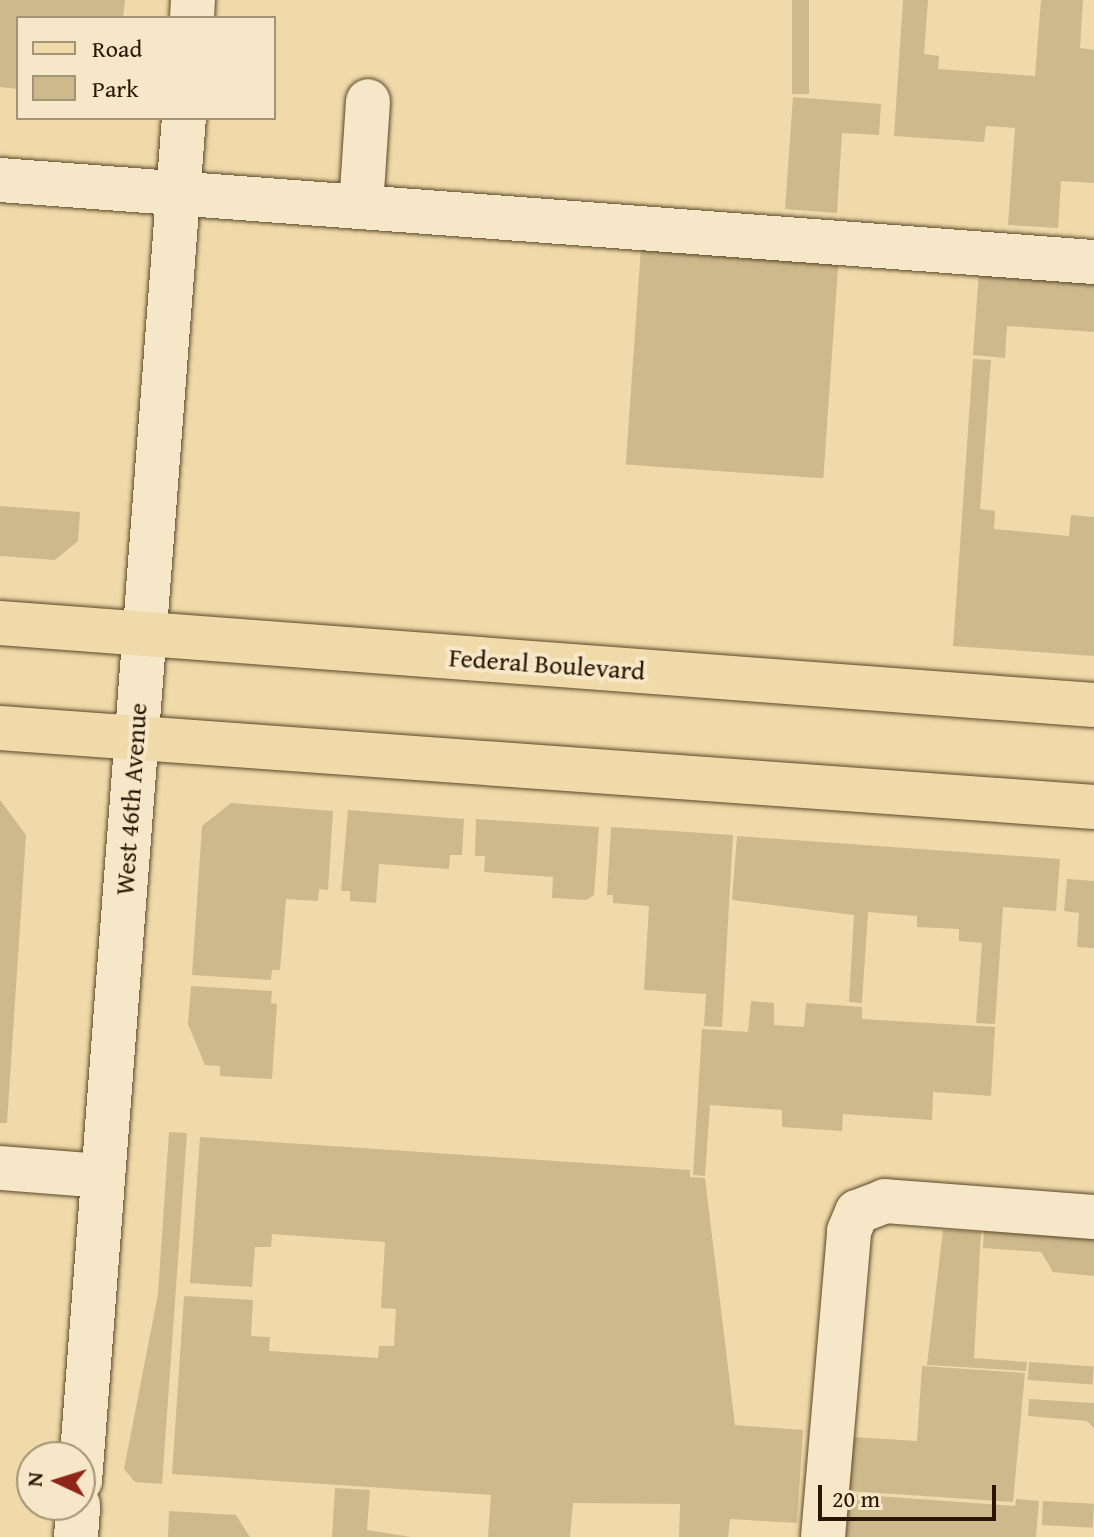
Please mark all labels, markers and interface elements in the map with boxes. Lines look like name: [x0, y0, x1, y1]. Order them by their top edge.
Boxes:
legend: [16, 16, 276, 120]
text: Road: [92, 31, 142, 66]
text: Park: [92, 71, 138, 106]
street label: Federal Boulevard: [448, 642, 646, 686]
street label: West 46th Avenue: [109, 702, 153, 896]
north arrow: [16, 1441, 96, 1521]
scale bar: [822, 1469, 1000, 1519]
text: N: [18, 1471, 51, 1488]
text: 20 m: [832, 1481, 880, 1516]

